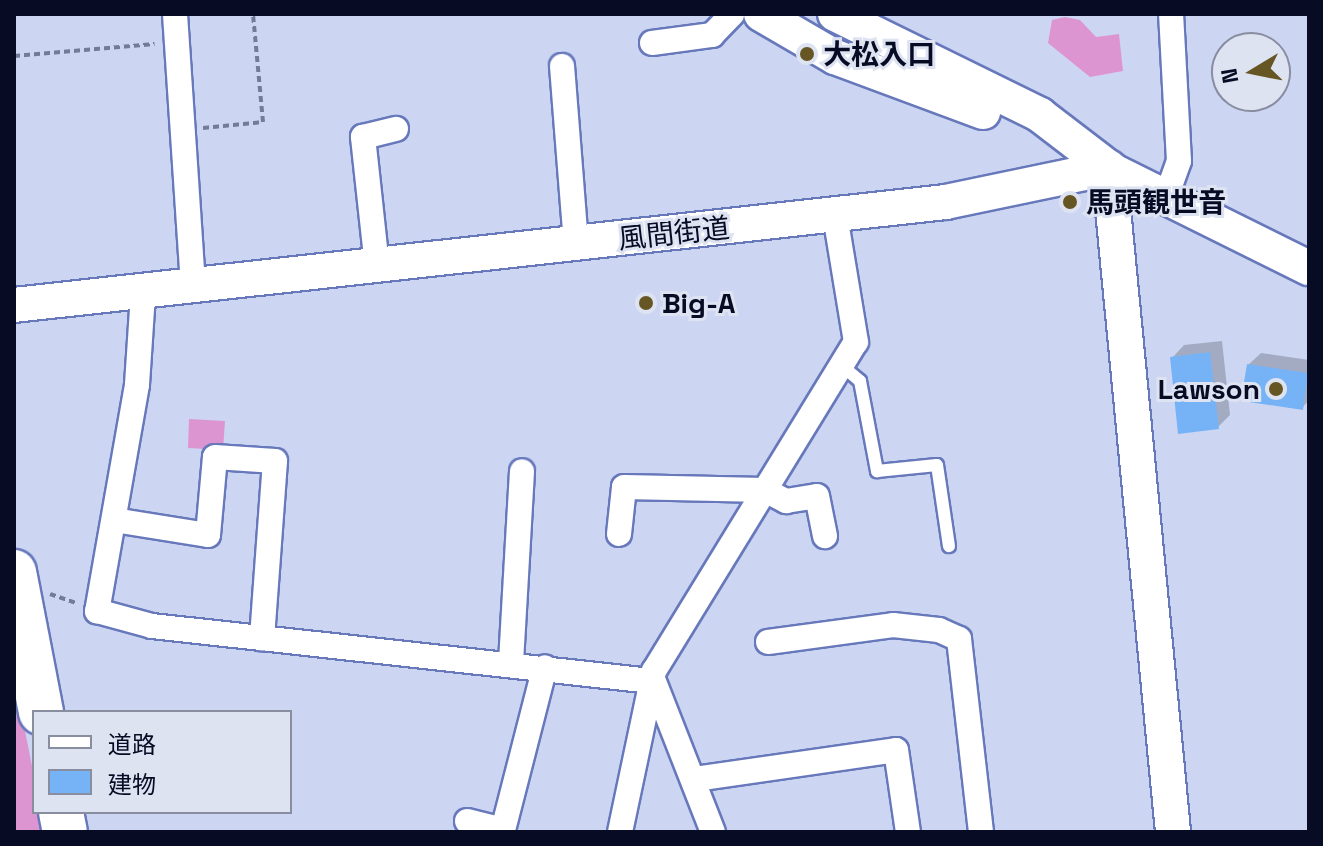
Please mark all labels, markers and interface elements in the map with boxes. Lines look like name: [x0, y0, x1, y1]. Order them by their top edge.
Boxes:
north arrow: [1211, 32, 1291, 112]
place label: 大松入口: [823, 37, 935, 71]
marker: 大松入口: [798, 45, 816, 63]
text: N: [1214, 66, 1244, 86]
place label: 馬頭観世音: [1086, 185, 1226, 219]
marker: 馬頭観世音: [1061, 193, 1079, 211]
street label: 風間街道: [617, 210, 731, 256]
place label: Big-A: [662, 286, 736, 320]
marker: Big-A: [637, 294, 655, 312]
place label: Lawson: [1158, 372, 1260, 406]
marker: Lawson: [1267, 380, 1285, 398]
legend: [32, 710, 292, 814]
text: 道路: [108, 729, 156, 760]
text: 建物: [108, 769, 156, 800]

